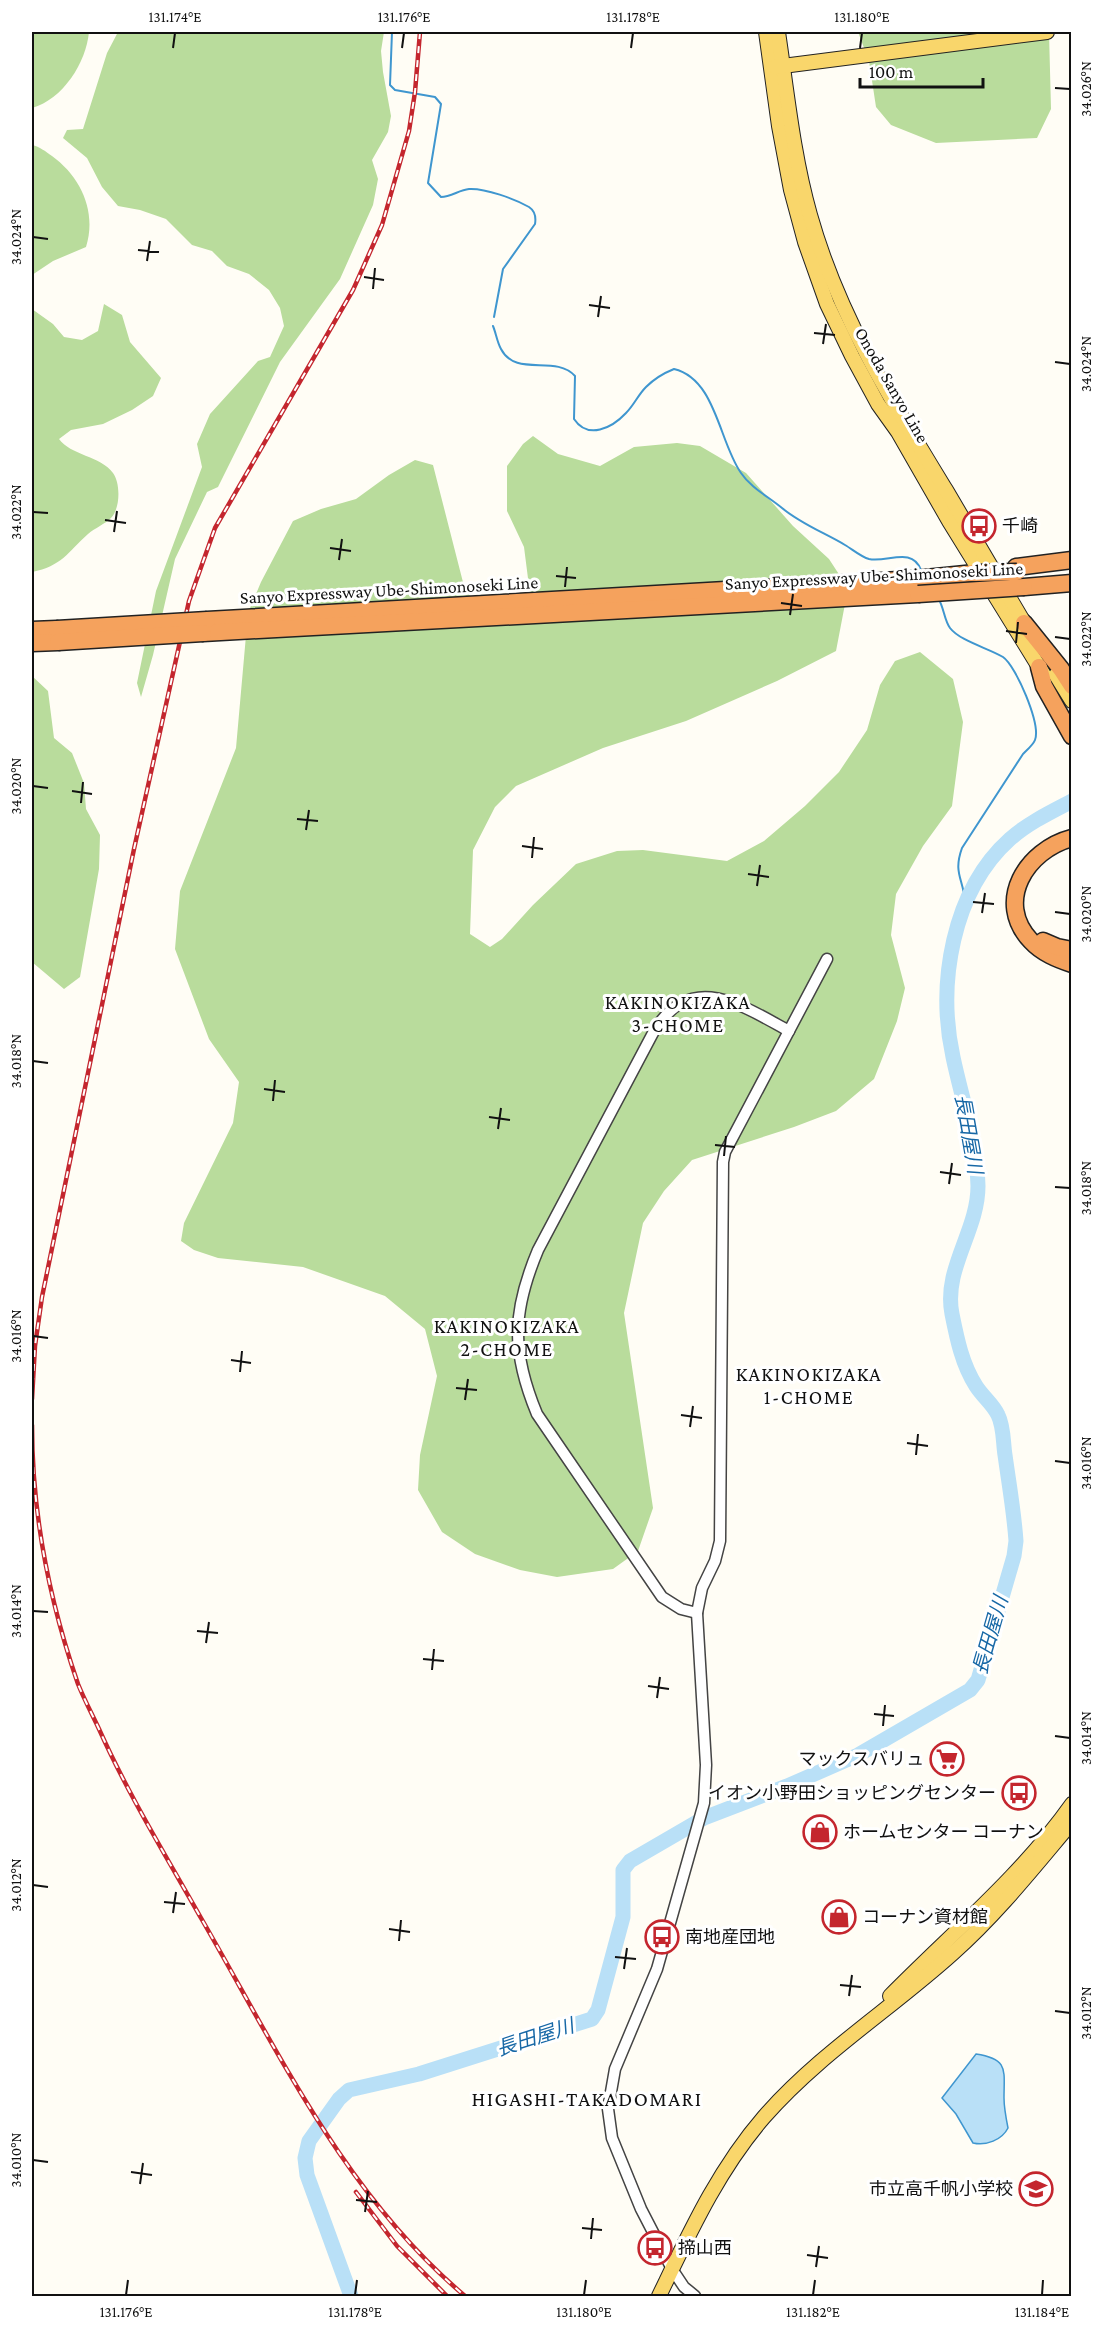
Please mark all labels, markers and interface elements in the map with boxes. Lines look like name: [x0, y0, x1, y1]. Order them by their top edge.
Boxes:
text: 131.174°E: [149, 9, 201, 25]
text: 131.176°E: [378, 9, 430, 25]
text: 131.178°E: [606, 9, 660, 25]
text: 131.180°E: [834, 9, 890, 25]
scale bar: [860, 51, 983, 89]
text: 34.026°N: [1078, 61, 1094, 117]
text: 100 m: [869, 62, 914, 82]
text: 34.024°N: [8, 209, 24, 265]
street label: Onoda Sanyo Line: [851, 324, 933, 446]
text: 34.024°N: [1078, 336, 1094, 392]
text: 34.022°N: [8, 484, 24, 540]
bus stop icon: 千崎: [961, 508, 997, 544]
place label: 千崎: [1002, 516, 1038, 536]
street label: Sanyo Expressway Ube-Shimonoseki Line: [724, 558, 1024, 594]
street label: Sanyo Expressway Ube-Shimonoseki Line: [239, 572, 539, 608]
text: 34.022°N: [1078, 611, 1094, 667]
text: 34.020°N: [8, 757, 24, 814]
text: 34.020°N: [1078, 885, 1094, 942]
district label: KAKINOKIZAKA 3-CHOME: [605, 991, 751, 1036]
text: 34.018°N: [8, 1034, 24, 1088]
water label: 長田屋川: [951, 1093, 987, 1177]
text: 34.018°N: [1078, 1161, 1094, 1215]
text: 34.016°N: [8, 1309, 24, 1363]
district label: KAKINOKIZAKA 2-CHOME: [434, 1315, 580, 1360]
district label: KAKINOKIZAKA 1-CHOME: [736, 1363, 882, 1408]
text: 34.016°N: [1078, 1436, 1094, 1490]
text: 34.014°N: [8, 1584, 24, 1638]
water label: 長田屋川: [968, 1592, 1012, 1676]
text: 34.014°N: [1078, 1711, 1094, 1765]
supermarket icon: マックスバリュ: [929, 1741, 965, 1777]
place label: マックスバリュ: [799, 1749, 924, 1769]
bus stop icon: イオン小野田ショッピングセンター: [1001, 1775, 1037, 1811]
place label: イオン小野田ショッピングセンター: [708, 1783, 996, 1803]
shop icon: ホームセンター コーナン: [802, 1814, 838, 1850]
place label: ホームセンター コーナン: [843, 1822, 1044, 1842]
text: 34.012°N: [8, 1858, 24, 1912]
shop icon: コーナン資材館: [821, 1899, 857, 1935]
place label: コーナン資材館: [862, 1907, 988, 1927]
bus stop icon: 南地産団地: [644, 1919, 680, 1955]
place label: 南地産団地: [685, 1927, 775, 1947]
text: 34.012°N: [1078, 1986, 1094, 2040]
water label: 長田屋川: [494, 2014, 578, 2060]
district label: HIGASHI-TAKADOMARI: [471, 2087, 703, 2111]
text: 34.010°N: [8, 2132, 24, 2187]
school or university icon: 市立高千帆小学校: [1018, 2171, 1054, 2207]
place label: 市立高千帆小学校: [869, 2179, 1013, 2199]
bus stop icon: 揥山西: [637, 2230, 673, 2266]
place label: 揥山西: [678, 2238, 732, 2258]
text: 131.176°E: [100, 2304, 152, 2320]
text: 131.178°E: [328, 2304, 382, 2320]
text: 131.180°E: [556, 2304, 612, 2320]
text: 131.182°E: [786, 2304, 840, 2320]
text: 131.184°E: [1015, 2304, 1069, 2320]

